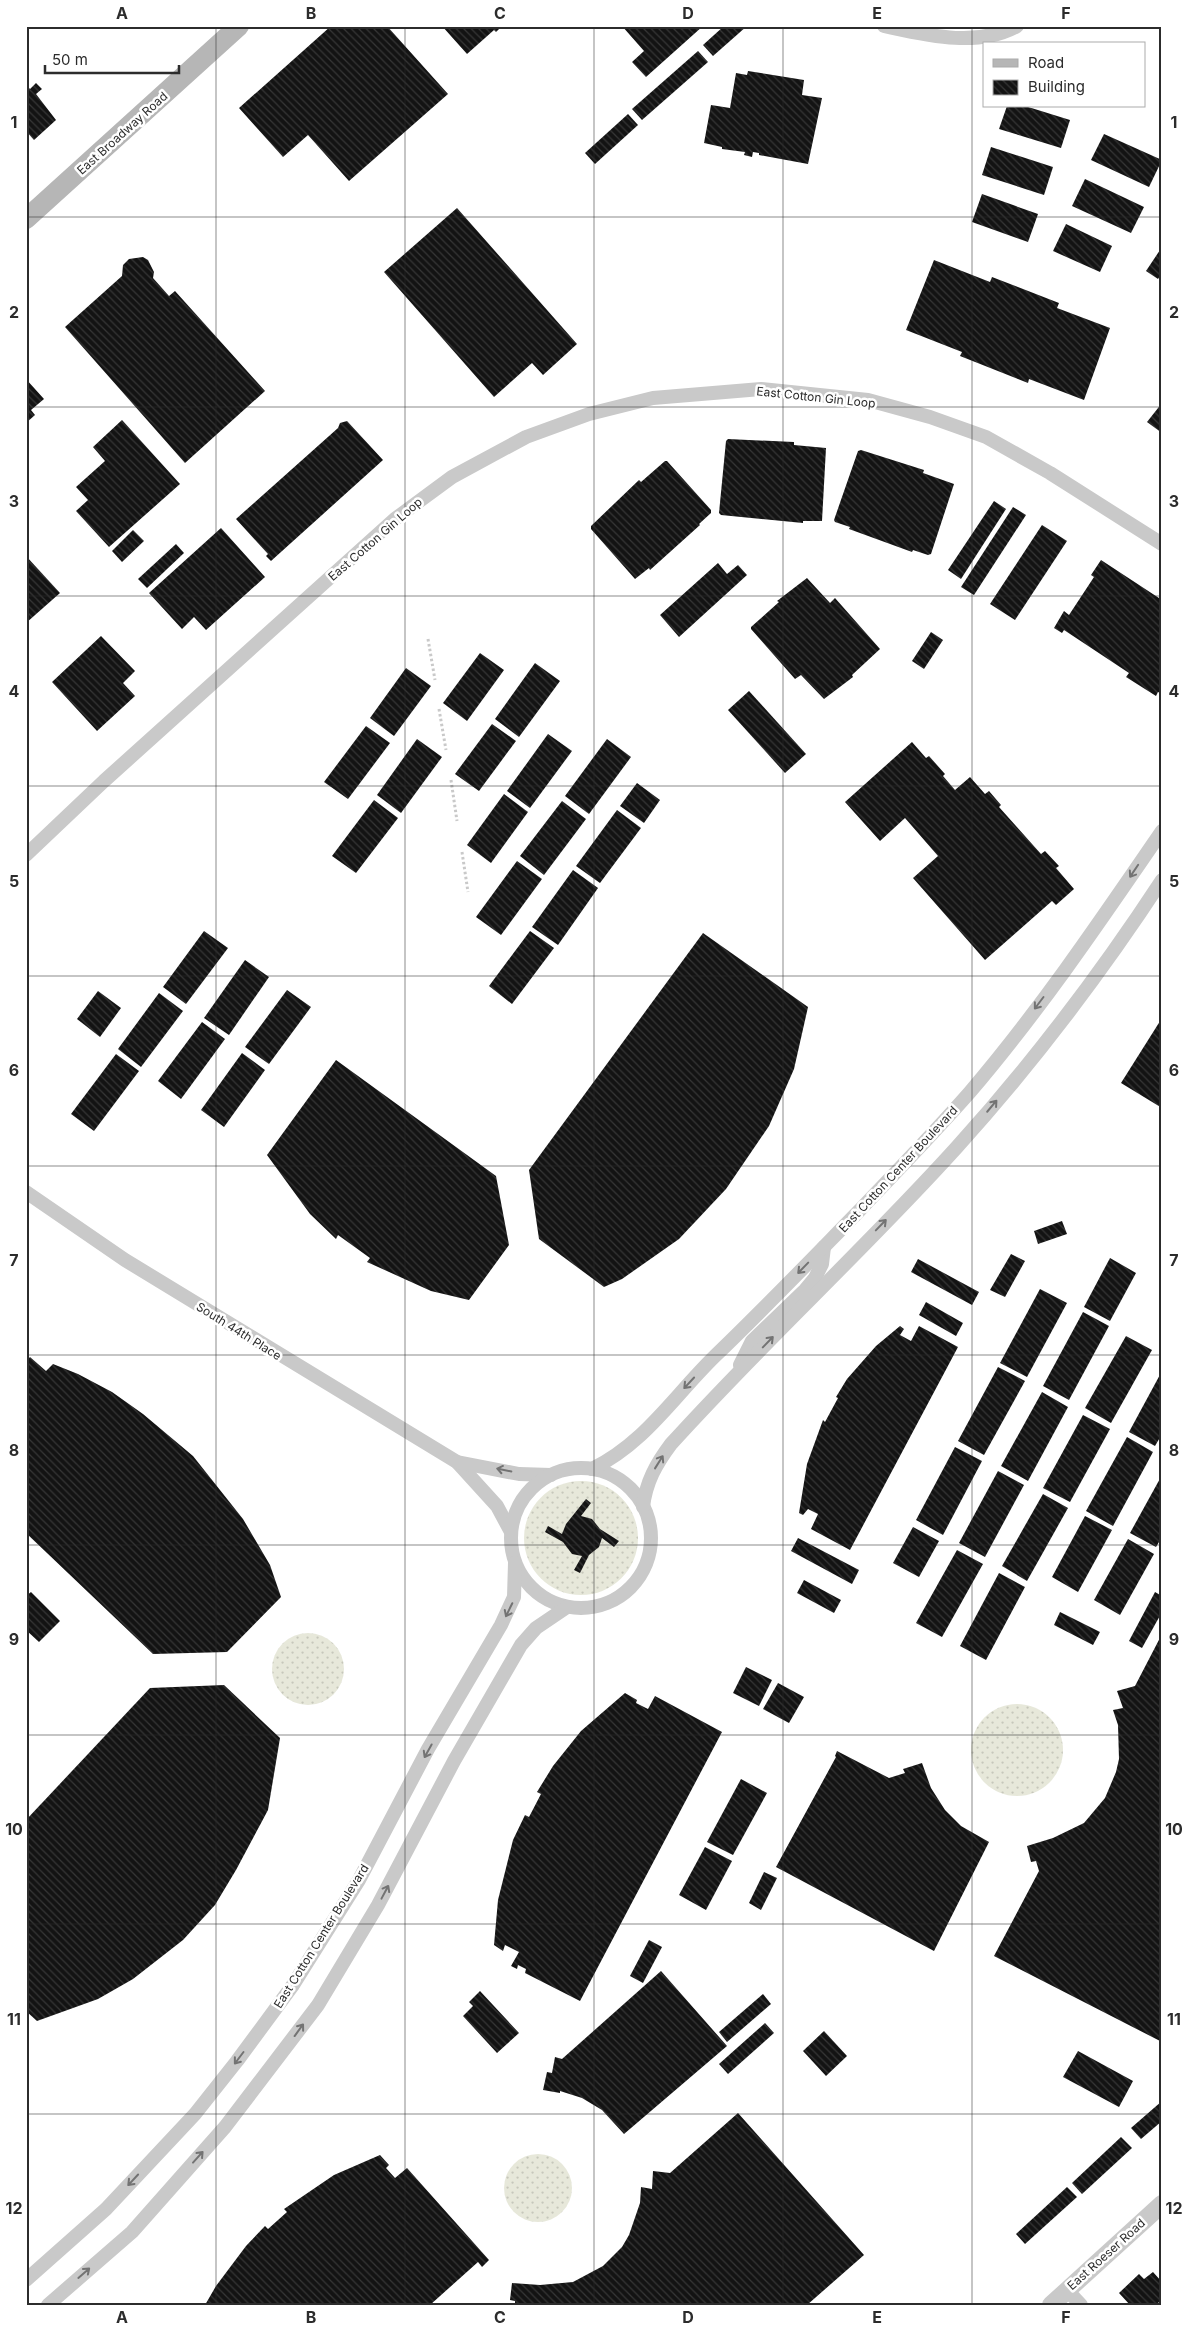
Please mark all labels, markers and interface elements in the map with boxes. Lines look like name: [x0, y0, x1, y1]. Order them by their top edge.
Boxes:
text: A: [116, 3, 128, 23]
text: B: [306, 3, 316, 23]
text: C: [494, 3, 506, 23]
text: D: [682, 3, 694, 23]
text: E: [872, 3, 882, 23]
text: F: [1061, 3, 1071, 23]
scale bar: [45, 42, 179, 74]
legend: [983, 42, 1146, 108]
text: 50 m: [52, 50, 88, 69]
text: Road: [1028, 53, 1064, 72]
text: Building: [1028, 77, 1085, 96]
street label: East Broadway Road: [74, 88, 170, 178]
text: 1: [11, 112, 17, 132]
text: 1: [1171, 112, 1177, 132]
text: 2: [9, 302, 19, 322]
text: 2: [1169, 302, 1179, 322]
street label: East Cotton Gin Loop: [756, 383, 876, 411]
text: 3: [9, 491, 19, 511]
text: 3: [1169, 491, 1179, 511]
street label: East Cotton Gin Loop: [325, 494, 425, 584]
text: 4: [9, 681, 20, 701]
text: 4: [1169, 681, 1180, 701]
one-way arrow: [1129, 864, 1139, 878]
text: 5: [9, 871, 19, 891]
text: 5: [1169, 871, 1179, 891]
one-way arrow: [1034, 996, 1045, 1009]
text: 6: [9, 1060, 19, 1080]
text: 6: [1169, 1060, 1179, 1080]
one-way arrow: [986, 1100, 997, 1113]
street label: East Cotton Center Boulevard: [836, 1103, 960, 1235]
one-way arrow: [875, 1219, 887, 1232]
text: 7: [9, 1250, 19, 1270]
text: 7: [1169, 1250, 1179, 1270]
one-way arrow: [797, 1261, 809, 1274]
street label: South 44th Place: [194, 1299, 284, 1363]
one-way arrow: [762, 1336, 774, 1348]
one-way arrow: [683, 1377, 695, 1390]
text: 8: [9, 1440, 19, 1460]
text: 8: [1169, 1440, 1179, 1460]
one-way arrow: [654, 1455, 664, 1469]
one-way arrow: [496, 1465, 512, 1475]
one-way arrow: [503, 1602, 513, 1617]
text: 9: [9, 1629, 19, 1649]
text: 9: [1169, 1629, 1179, 1649]
one-way arrow: [422, 1743, 432, 1758]
text: 10: [5, 1819, 23, 1839]
text: 10: [1165, 1819, 1183, 1839]
street label: East Cotton Center Boulevard: [270, 1861, 372, 2011]
one-way arrow: [381, 1885, 390, 1900]
text: 11: [7, 2009, 21, 2029]
text: 11: [1167, 2009, 1181, 2029]
one-way arrow: [294, 2023, 304, 2037]
one-way arrow: [234, 2051, 245, 2064]
one-way arrow: [192, 2151, 204, 2164]
one-way arrow: [127, 2174, 139, 2187]
text: 12: [6, 2198, 22, 2218]
text: 12: [1166, 2198, 1182, 2218]
street label: East Roeser Road: [1064, 2215, 1148, 2293]
one-way arrow: [78, 2267, 91, 2279]
text: A: [116, 2307, 128, 2327]
text: B: [306, 2307, 316, 2327]
text: C: [494, 2307, 506, 2327]
text: D: [682, 2307, 694, 2327]
text: E: [872, 2307, 882, 2327]
text: F: [1061, 2307, 1071, 2327]

